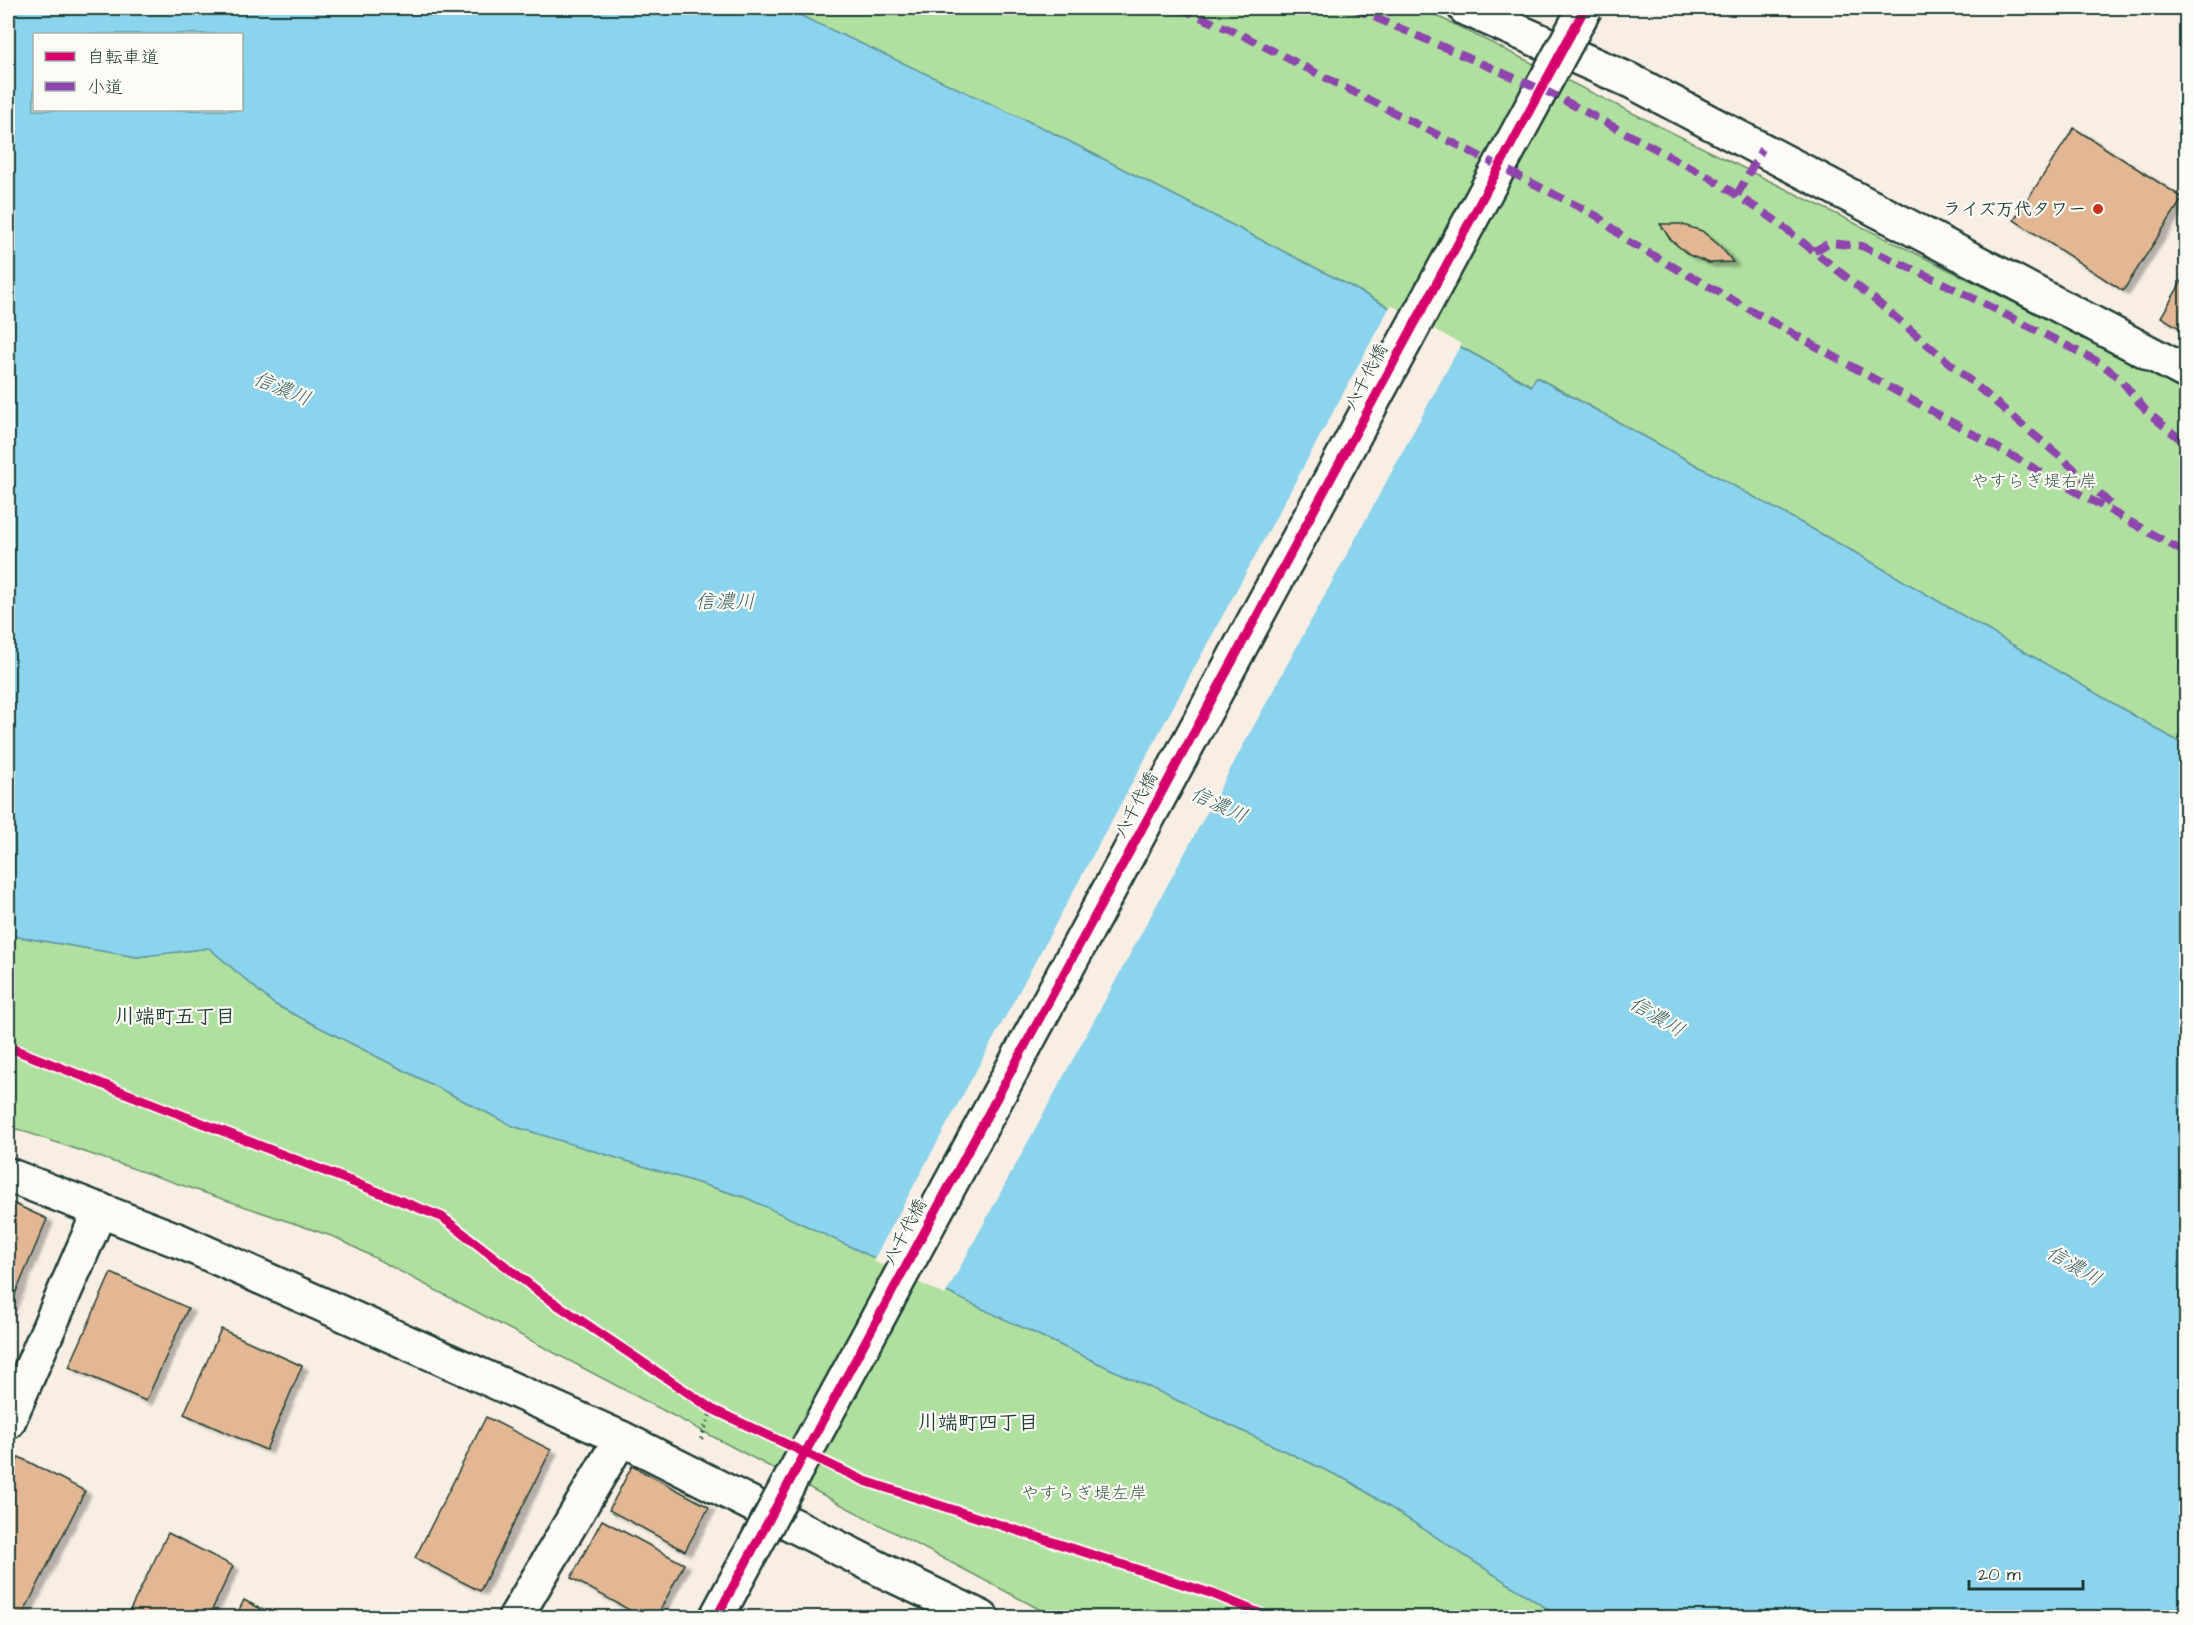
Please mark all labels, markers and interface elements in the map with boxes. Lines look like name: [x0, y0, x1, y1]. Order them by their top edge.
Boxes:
legend: [33, 33, 243, 111]
text: 自転車道: [87, 45, 159, 70]
text: 小道: [87, 75, 123, 100]
place label: ライズ万代タワー: [1943, 197, 2086, 222]
marker: ライズ万代タワー: [2091, 202, 2105, 216]
street label: 八千代橋: [1338, 339, 1394, 415]
water label: 信濃川: [249, 365, 315, 413]
park label: やすらぎ堤右岸: [1971, 469, 2097, 494]
water label: 信濃川: [695, 588, 755, 616]
street label: 八千代橋: [1108, 767, 1164, 843]
water label: 信濃川: [1186, 780, 1252, 830]
water label: 信濃川: [1624, 990, 1690, 1044]
district label: 川端町五丁目: [115, 1003, 235, 1031]
street label: 八千代橋: [877, 1194, 933, 1270]
water label: 信濃川: [2041, 1239, 2107, 1293]
district label: 川端町四丁目: [918, 1409, 1038, 1437]
park label: やすらぎ堤左岸: [1021, 1481, 1147, 1506]
scale bar: [1969, 1553, 2083, 1591]
text: 20 m: [1978, 1562, 2021, 1587]

